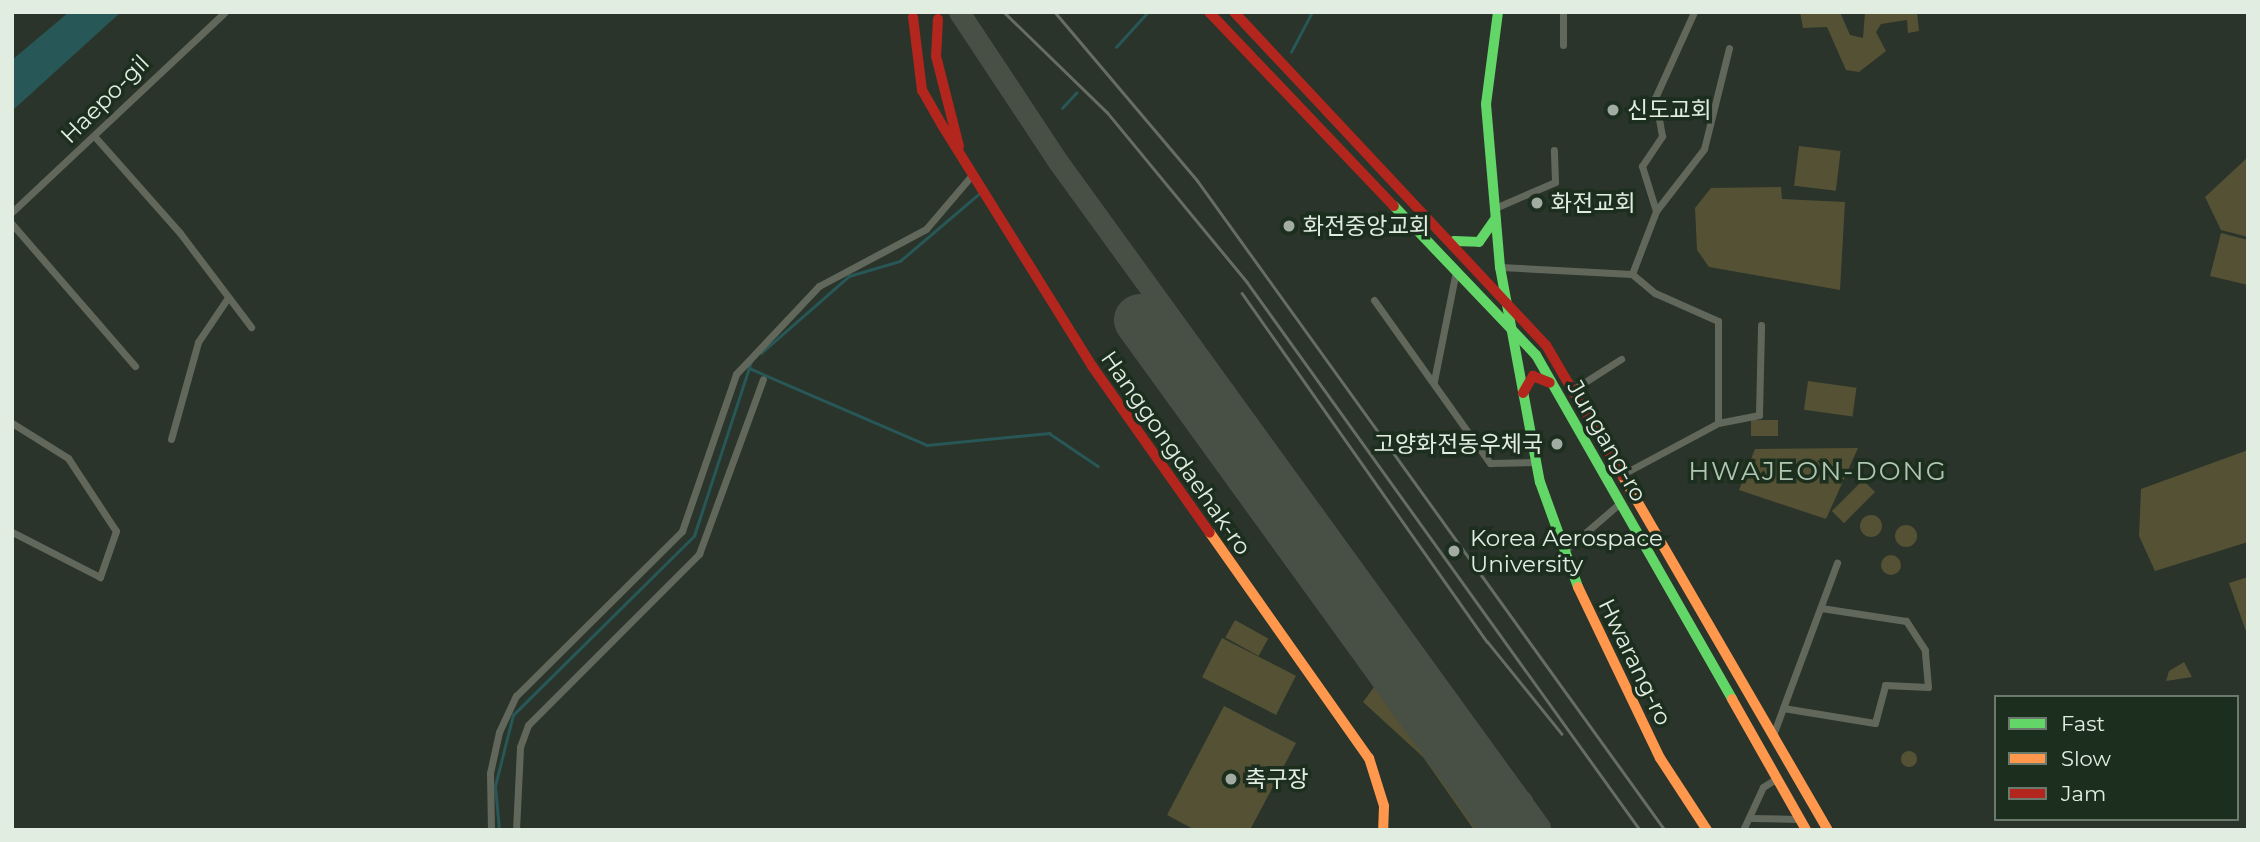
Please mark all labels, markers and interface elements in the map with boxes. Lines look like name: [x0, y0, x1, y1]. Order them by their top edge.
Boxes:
street label: Haepo-gil: [55, 49, 155, 149]
place label: 신도교회: [1627, 96, 1712, 124]
marker: 신도교회: [1605, 102, 1621, 118]
place label: 화전교회: [1551, 189, 1636, 217]
marker: 화전교회: [1529, 195, 1545, 211]
place label: 화전중앙교회: [1303, 212, 1430, 240]
marker: 화전중앙교회: [1281, 218, 1297, 234]
street label: Hanggongdaehak-ro: [1095, 346, 1257, 560]
street label: Jungang-ro: [1561, 376, 1653, 506]
place label: 고양화전동우체국: [1374, 430, 1543, 458]
marker: 고양화전동우체국: [1549, 436, 1565, 452]
district label: HWAJEON-DONG: [1690, 456, 1946, 488]
place label: Korea Aerospace University: [1470, 524, 1663, 578]
marker: Korea Aerospace University: [1444, 541, 1464, 561]
street label: Hwarang-ro: [1592, 594, 1678, 730]
legend: [1994, 695, 2239, 821]
text: Fast: [2061, 711, 2105, 736]
text: Slow: [2061, 746, 2111, 771]
place label: 축구장: [1245, 765, 1308, 793]
marker: 축구장: [1223, 771, 1239, 787]
text: Jam: [2061, 781, 2106, 806]

